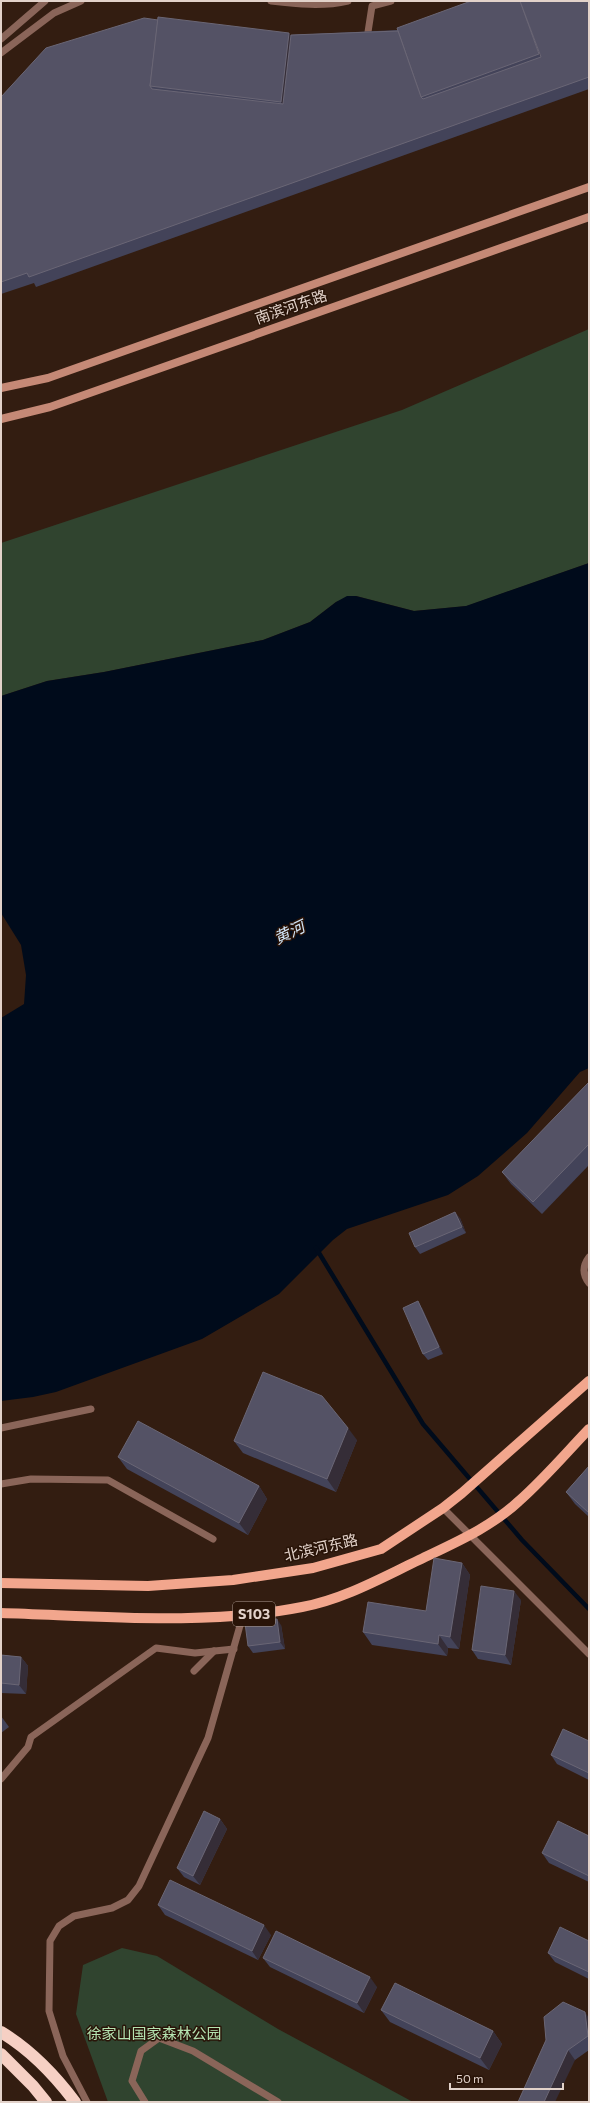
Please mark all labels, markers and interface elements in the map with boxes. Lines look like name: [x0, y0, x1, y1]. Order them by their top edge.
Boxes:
street label: 南滨河东路: [252, 285, 329, 327]
water label: 黄河: [270, 915, 310, 947]
street label: 北滨河东路: [282, 1530, 359, 1564]
road number: S103: [233, 1602, 275, 1626]
park label: 徐家山国家森林公园: [86, 2024, 222, 2042]
scale bar: [450, 2065, 563, 2091]
text: 50 m: [456, 2071, 484, 2085]

